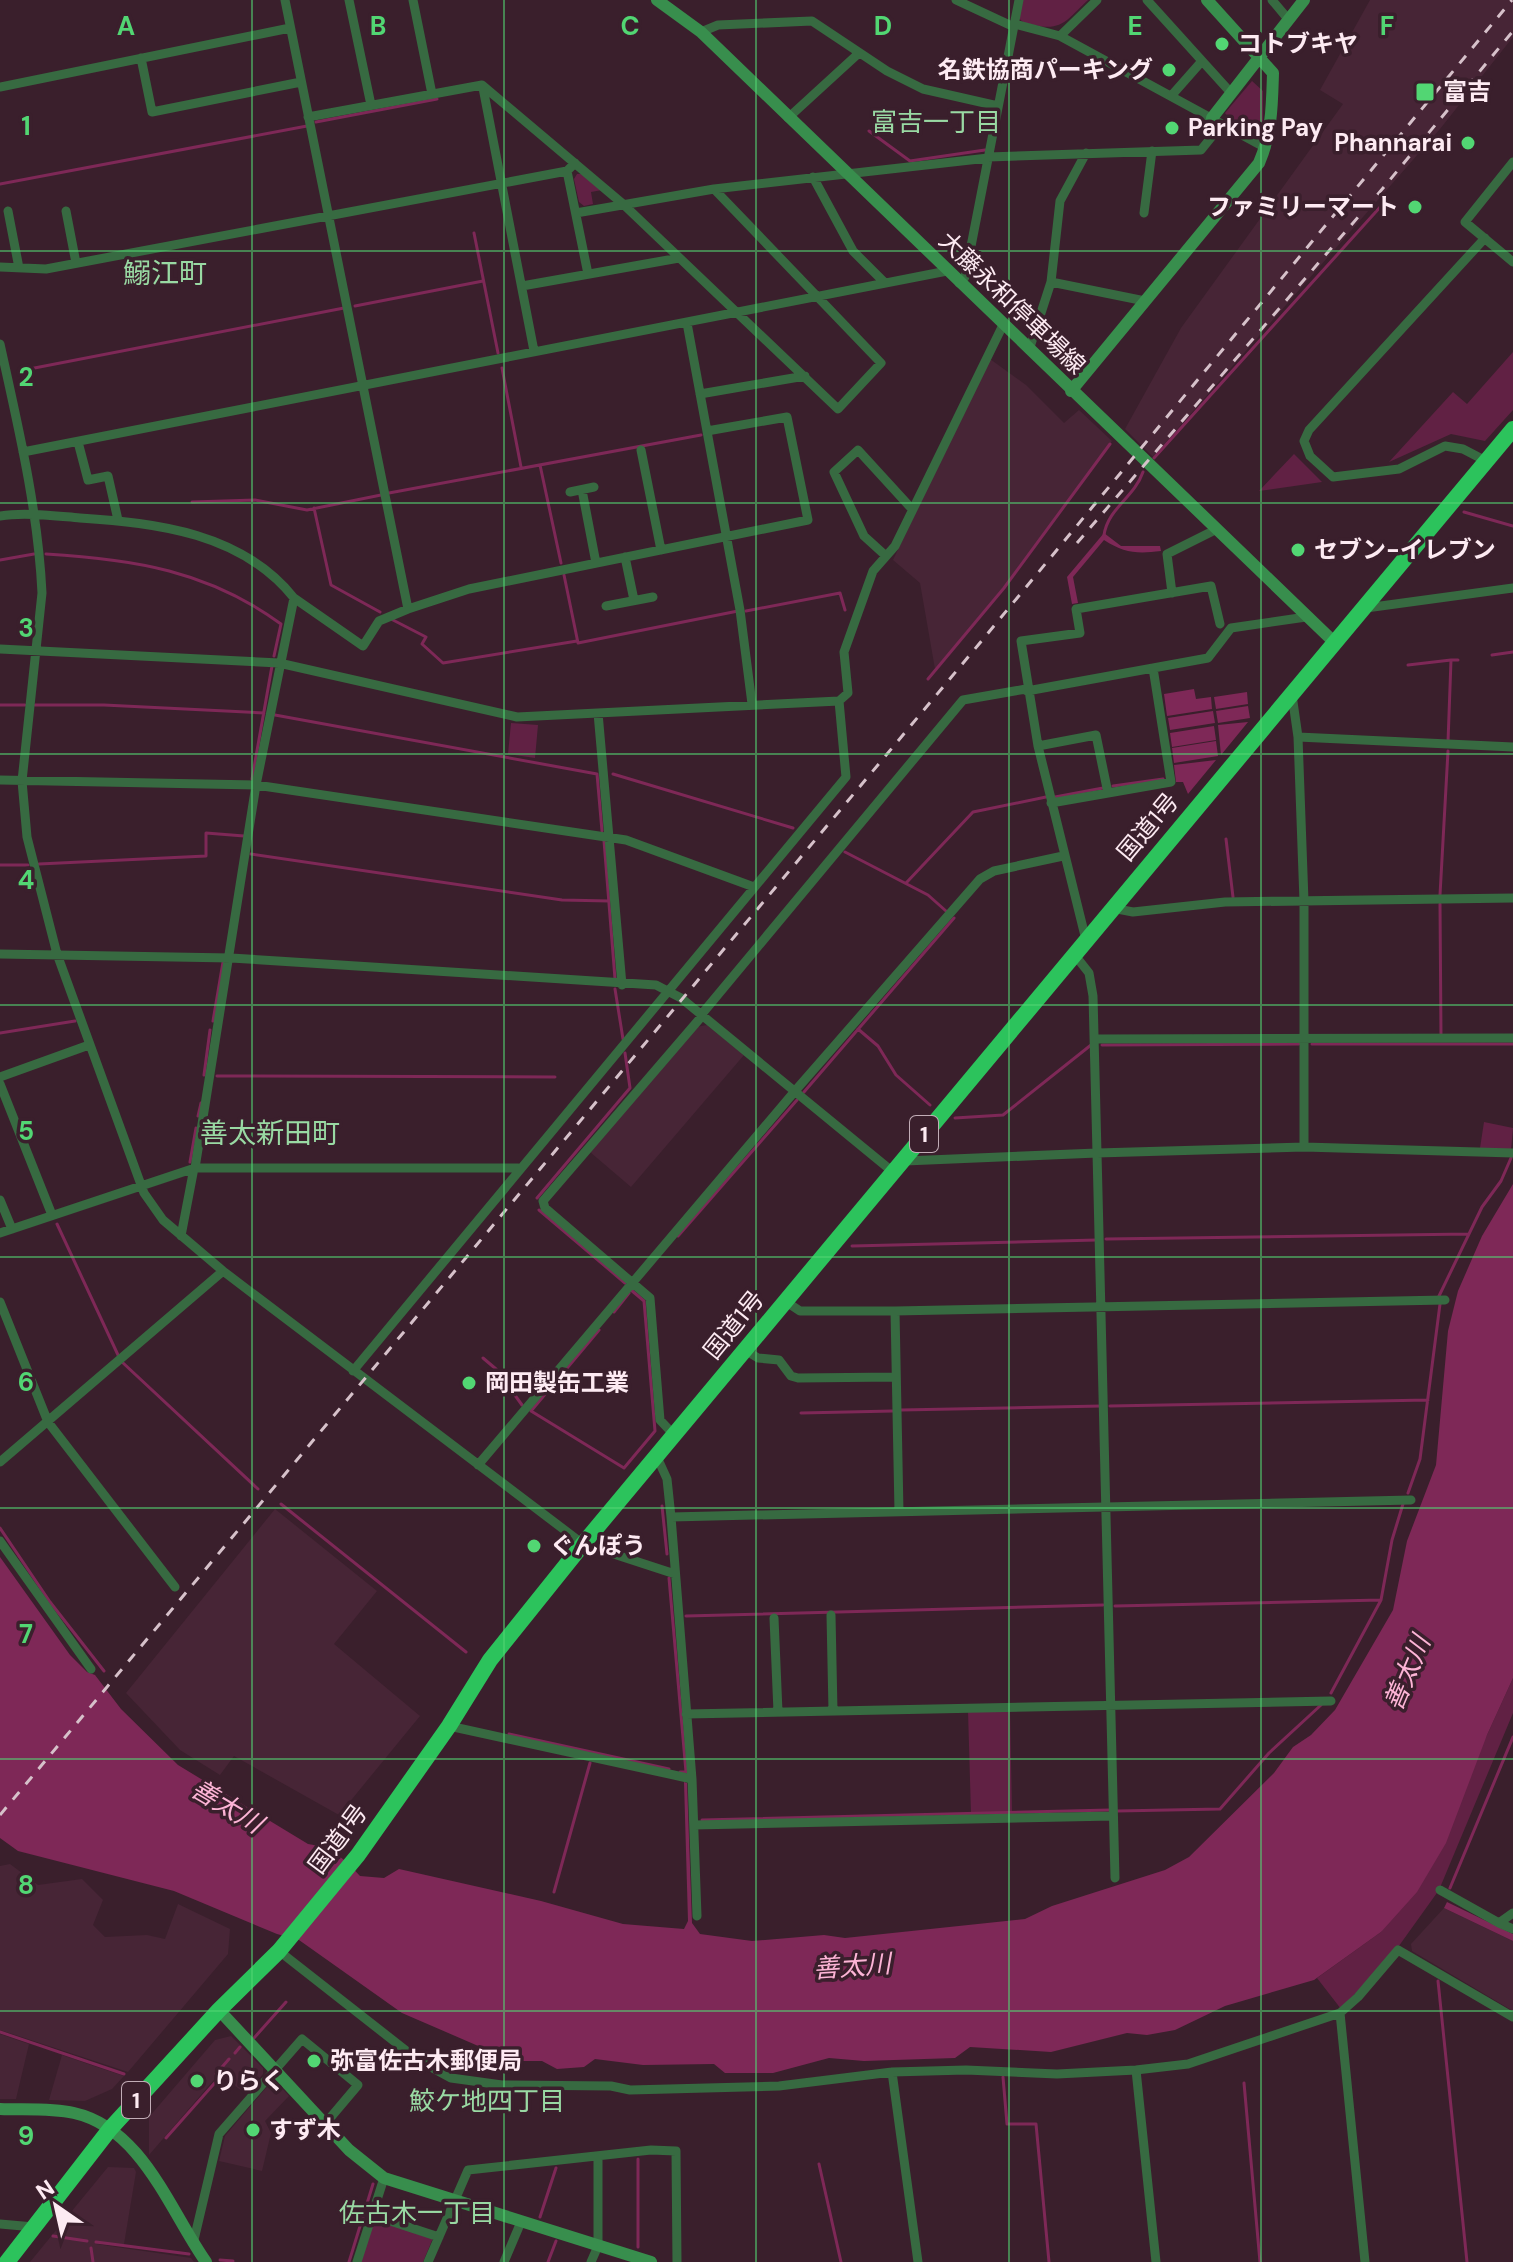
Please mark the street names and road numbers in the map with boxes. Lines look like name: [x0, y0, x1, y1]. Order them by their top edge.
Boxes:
street label: 大藤永和停車場線: [933, 225, 1092, 380]
street label: 国道1号: [1110, 786, 1185, 867]
road number: 1: [910, 1116, 938, 1152]
street label: 国道1号: [697, 1284, 771, 1365]
street label: 国道1号: [301, 1798, 374, 1880]
road number: 1: [122, 2082, 150, 2118]

